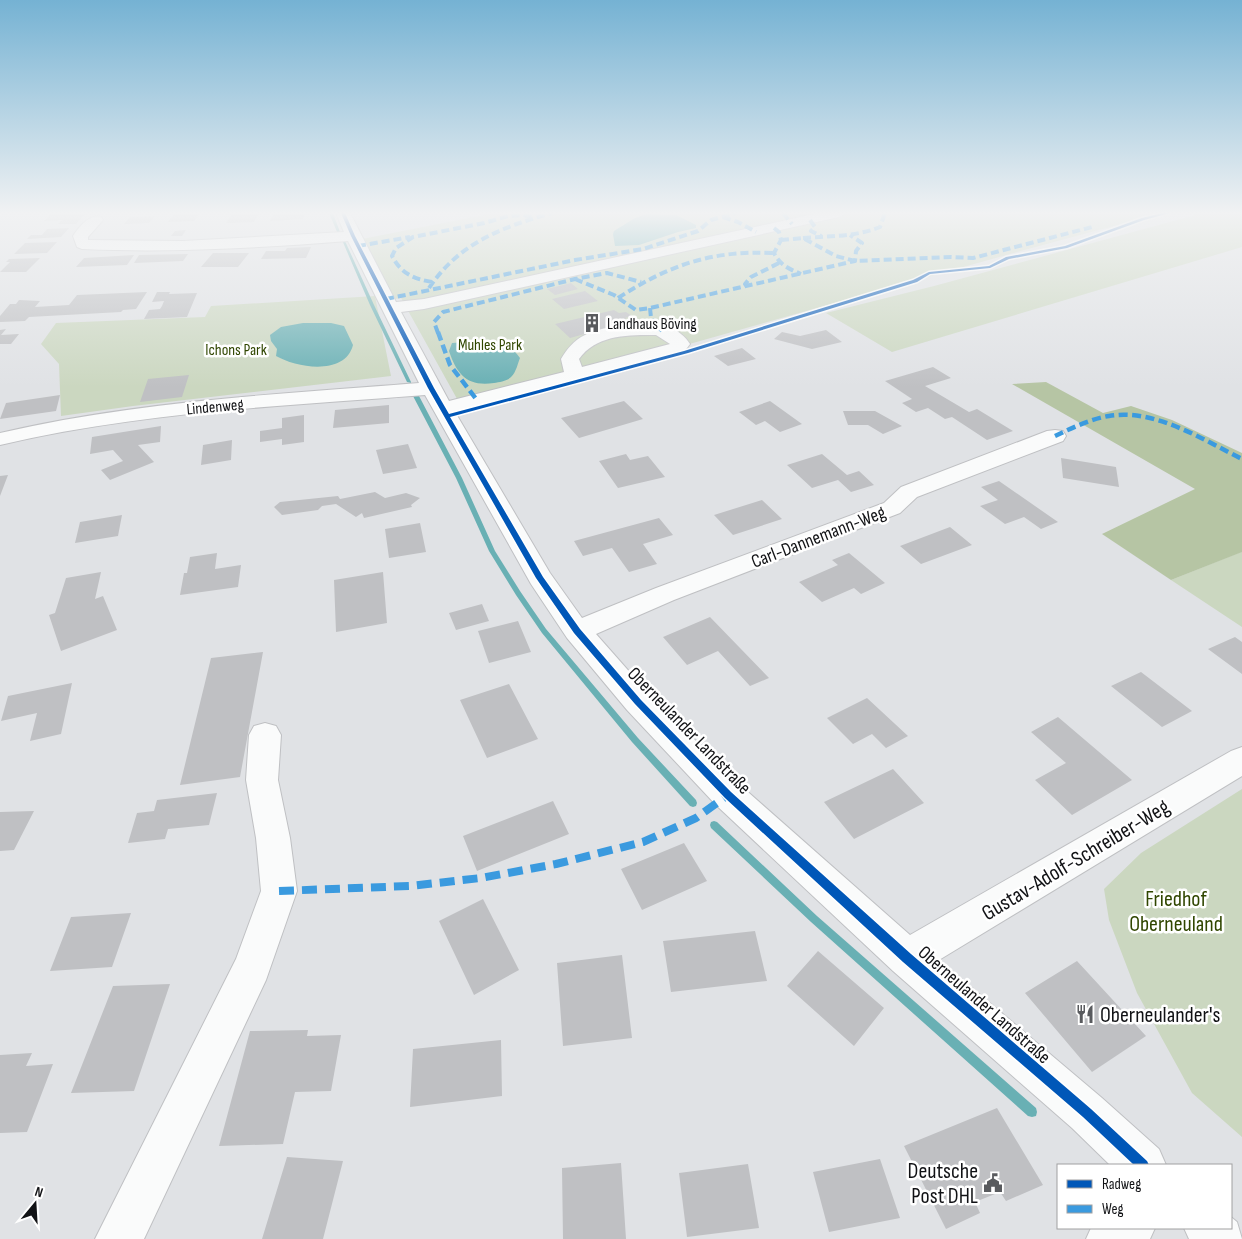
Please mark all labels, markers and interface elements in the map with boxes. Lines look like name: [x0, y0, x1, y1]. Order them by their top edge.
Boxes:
building icon: Landhaus Böving: [581, 312, 603, 334]
place label: Landhaus Böving: [607, 315, 697, 334]
park label: Muhles Park: [458, 336, 522, 355]
park label: Ichons Park: [205, 341, 267, 360]
street label: Lindenweg: [186, 396, 245, 419]
street label: Carl-Dannemann-Weg: [748, 501, 889, 574]
street label: Oberneulander Landstraße: [622, 663, 756, 800]
street label: Gustav-Adolf-Schreiber-Weg: [977, 793, 1175, 927]
park label: Friedhof Oberneuland: [1129, 886, 1223, 938]
street label: Oberneulander Landstraße: [913, 941, 1055, 1069]
place label: Oberneulander's: [1100, 1002, 1221, 1029]
restaurant icon: Oberneulander's: [1074, 1003, 1096, 1025]
place label: Deutsche Post DHL: [908, 1158, 978, 1210]
legend: [1057, 1164, 1232, 1229]
public building icon: Deutsche Post DHL: [982, 1172, 1004, 1194]
text: Radweg: [1102, 1175, 1141, 1194]
north arrow: [10, 1179, 60, 1229]
text: N: [33, 1183, 45, 1201]
text: Weg: [1102, 1200, 1124, 1219]

